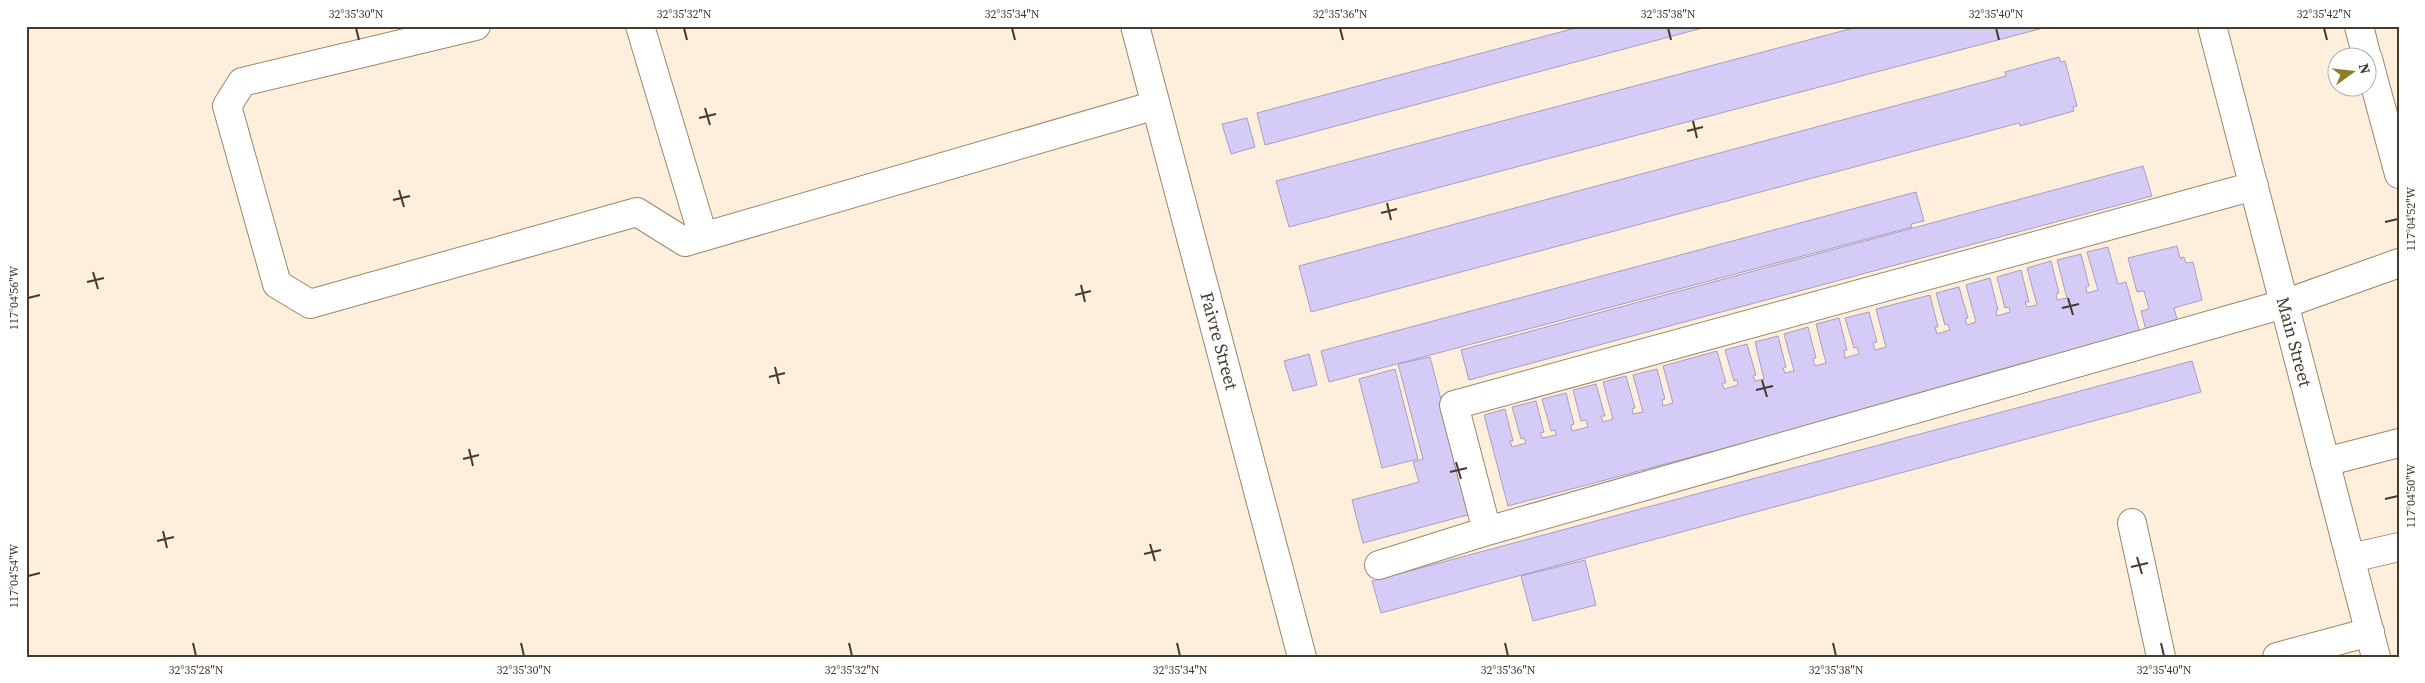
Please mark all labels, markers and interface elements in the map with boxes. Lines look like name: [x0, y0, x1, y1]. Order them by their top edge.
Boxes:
text: 32°35'30"N: [328, 6, 384, 22]
text: 32°35'32"N: [656, 6, 712, 22]
text: 32°35'34"N: [984, 6, 1040, 22]
text: 32°35'36"N: [1312, 6, 1368, 22]
text: 32°35'38"N: [1640, 6, 1696, 22]
text: 32°35'40"N: [1968, 6, 2024, 22]
text: 32°35'42"N: [2296, 6, 2352, 22]
north arrow: [2328, 48, 2378, 98]
text: N: [2354, 61, 2376, 76]
text: 117°04'52"W: [2403, 187, 2419, 251]
text: 117°04'56"W: [6, 266, 22, 330]
street label: Faivre Street: [1194, 289, 1245, 393]
street label: Main Street: [2270, 294, 2319, 390]
text: 117°04'50"W: [2403, 464, 2419, 528]
text: 117°04'54"W: [6, 544, 22, 608]
text: 32°35'28"N: [168, 662, 224, 678]
text: 32°35'30"N: [496, 662, 552, 678]
text: 32°35'32"N: [824, 662, 880, 678]
text: 32°35'34"N: [1152, 662, 1208, 678]
text: 32°35'36"N: [1480, 662, 1536, 678]
text: 32°35'38"N: [1808, 662, 1864, 678]
text: 32°35'40"N: [2136, 662, 2192, 678]

